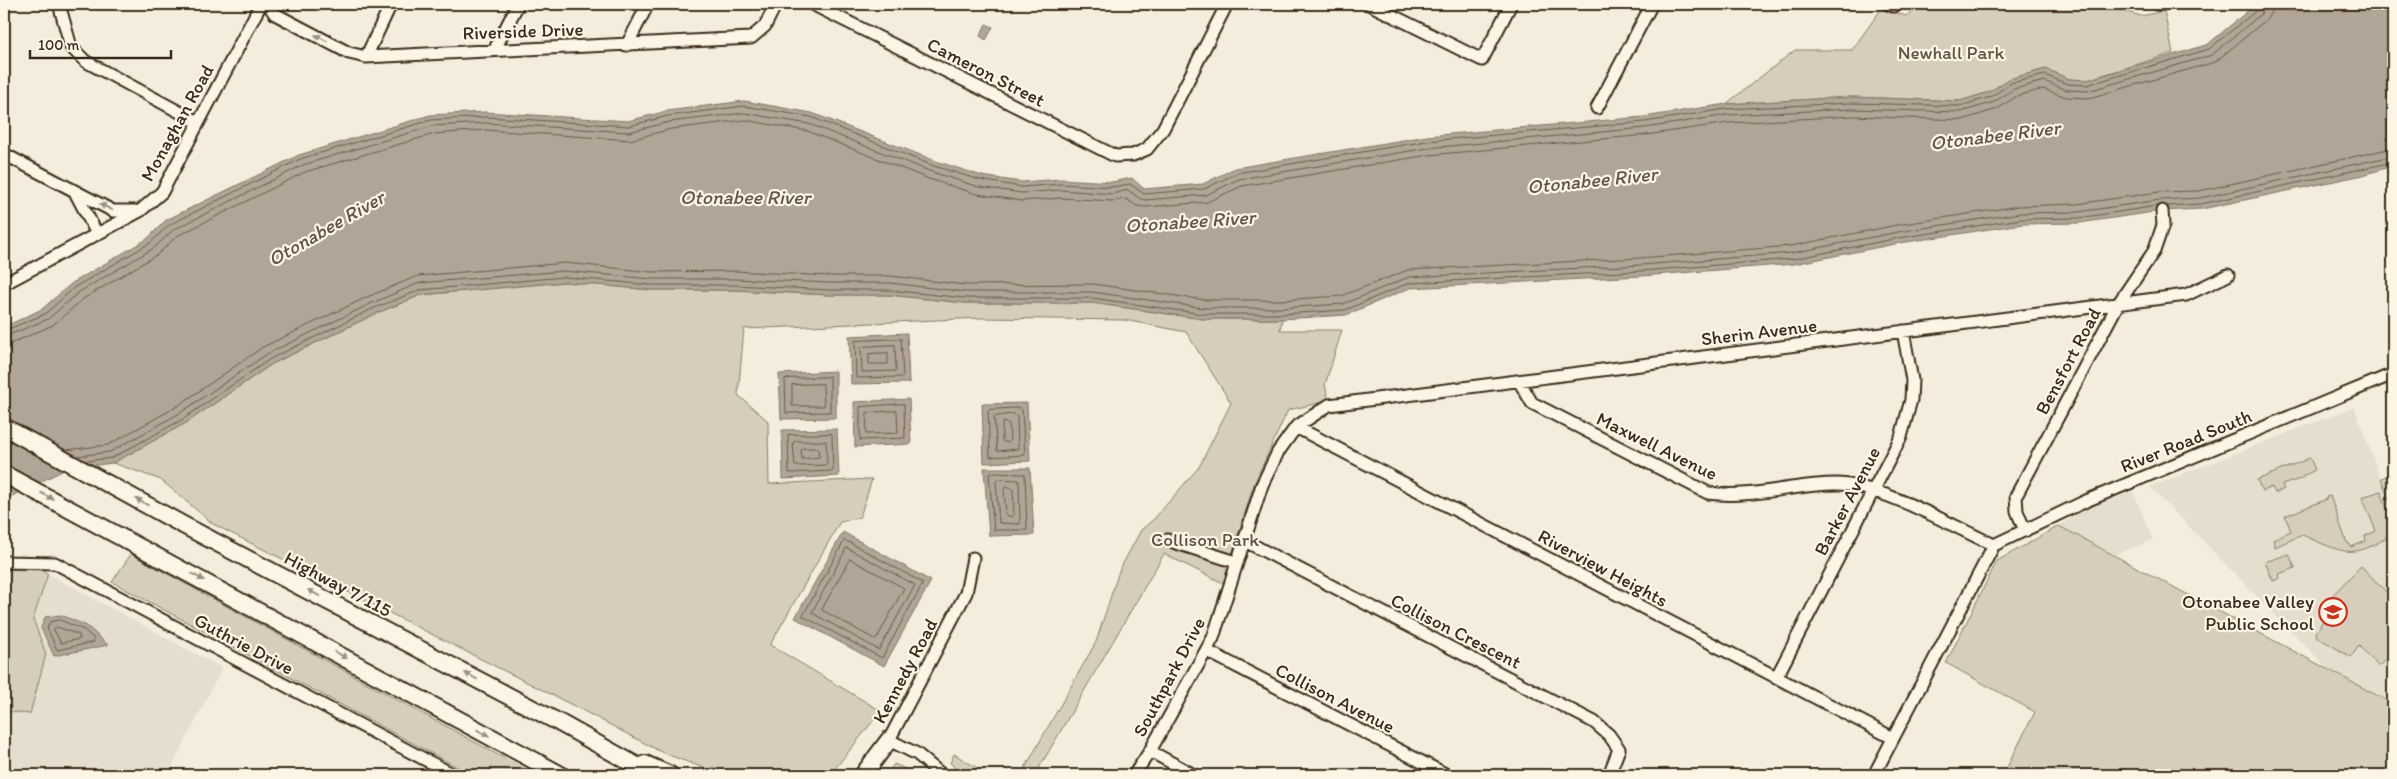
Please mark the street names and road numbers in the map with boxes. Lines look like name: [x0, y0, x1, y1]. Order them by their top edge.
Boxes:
street label: Riverside Drive: [462, 17, 584, 45]
street label: Cameron Street: [923, 32, 1049, 112]
street label: Monaghan Road: [135, 61, 219, 185]
street label: Bensfort Road: [2030, 303, 2106, 418]
street label: Sherin Avenue: [1700, 313, 1818, 351]
street label: River Road South: [2117, 404, 2255, 478]
street label: Maxwell Avenue: [1593, 407, 1721, 485]
street label: Barker Avenue: [1809, 443, 1885, 559]
street label: Riverview Heights: [1534, 524, 1672, 612]
street label: Highway 7/115: [281, 546, 395, 622]
street label: Collison Crescent: [1387, 588, 1525, 674]
street label: Guthrie Drive: [190, 608, 298, 680]
street label: Southpark Drive: [1128, 613, 1210, 741]
street label: Kennedy Road: [868, 615, 942, 727]
street label: Collison Avenue: [1271, 658, 1399, 738]

